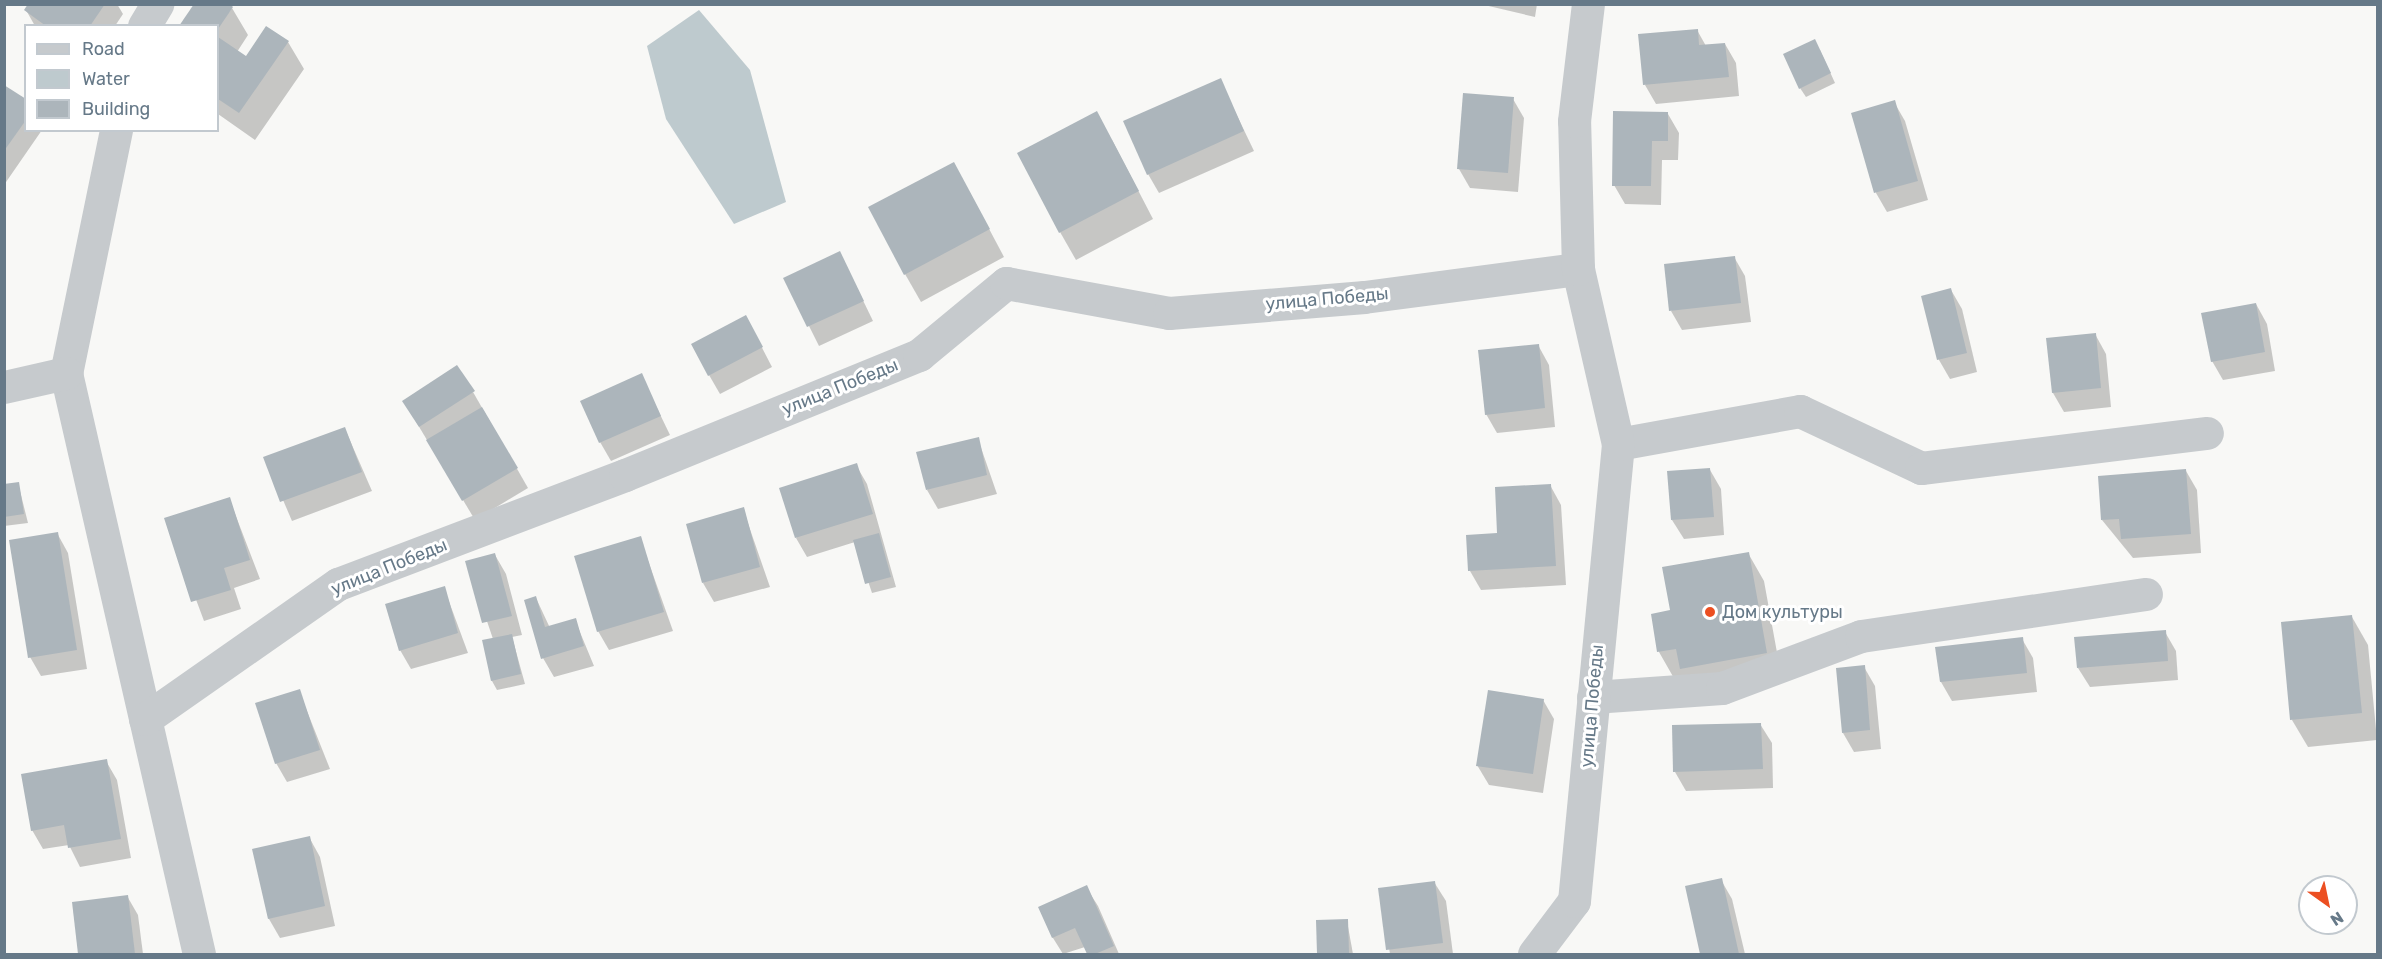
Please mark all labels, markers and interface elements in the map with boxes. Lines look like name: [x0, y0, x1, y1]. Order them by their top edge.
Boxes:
legend: [24, 24, 219, 132]
text: Road: [82, 38, 125, 60]
text: Water: [82, 68, 130, 90]
text: Building: [82, 98, 150, 120]
street label: улица Победы: [1265, 283, 1389, 315]
street label: улица Победы: [779, 354, 901, 420]
street label: улица Победы: [328, 534, 450, 600]
place label: Дом культуры: [1722, 601, 1843, 623]
marker: Дом культуры: [1703, 605, 1717, 619]
street label: улица Победы: [1576, 644, 1608, 768]
north arrow: [2298, 875, 2358, 935]
text: N: [2327, 908, 2347, 930]

